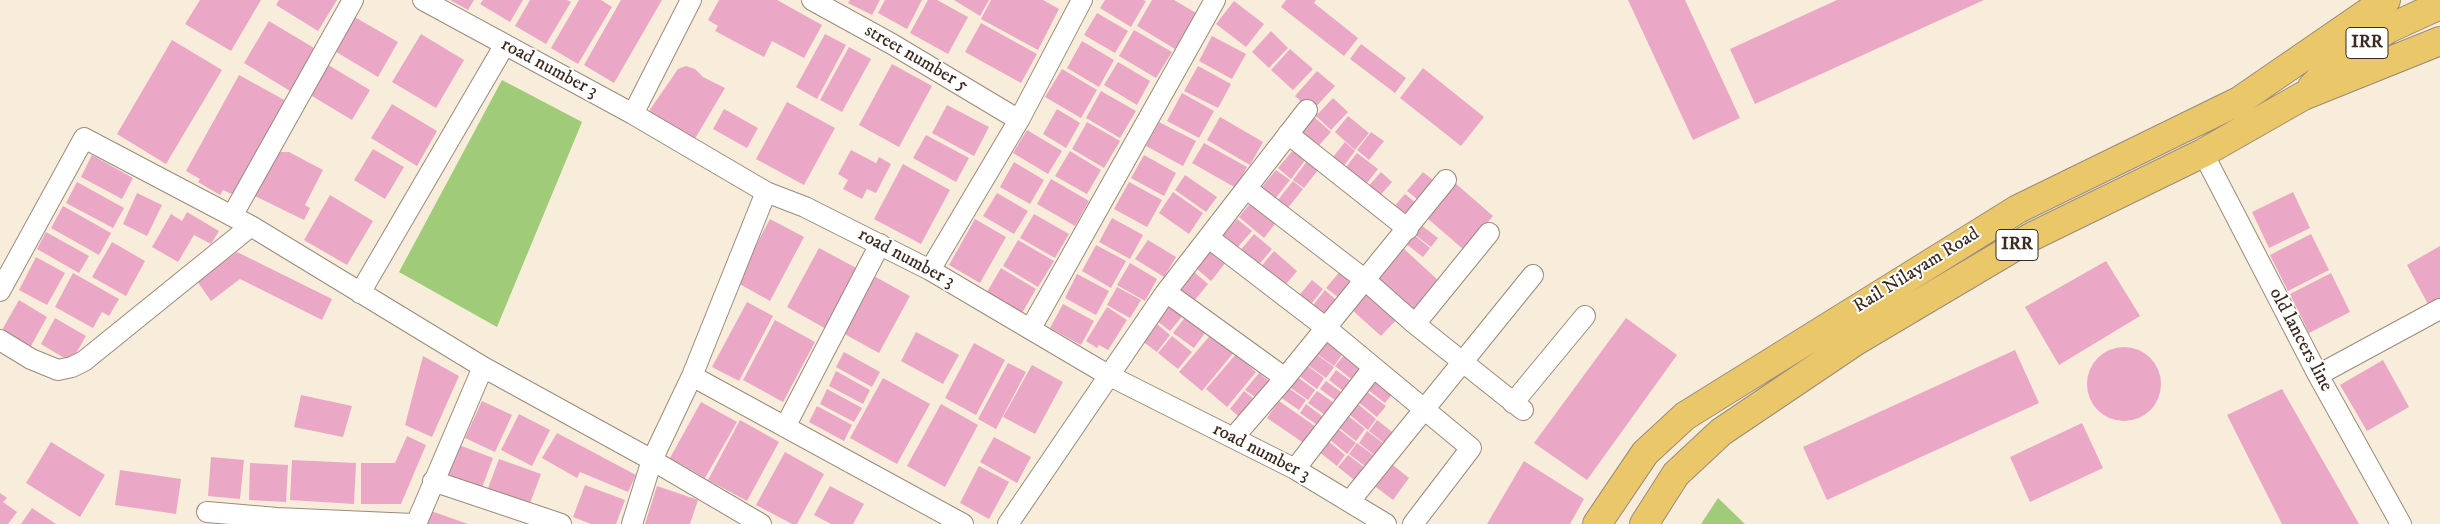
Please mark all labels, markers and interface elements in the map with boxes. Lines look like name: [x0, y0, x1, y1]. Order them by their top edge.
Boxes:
street label: street number 5: [860, 20, 972, 98]
road number: IRR: [2346, 28, 2388, 58]
street label: road number 3: [497, 34, 601, 104]
street label: Rail Nilayam Road: [1850, 223, 1984, 319]
street label: road number 3: [854, 224, 958, 294]
road number: IRR: [1996, 230, 2038, 260]
street label: old lancers line: [2263, 284, 2337, 396]
street label: road number 3: [1209, 419, 1313, 487]

